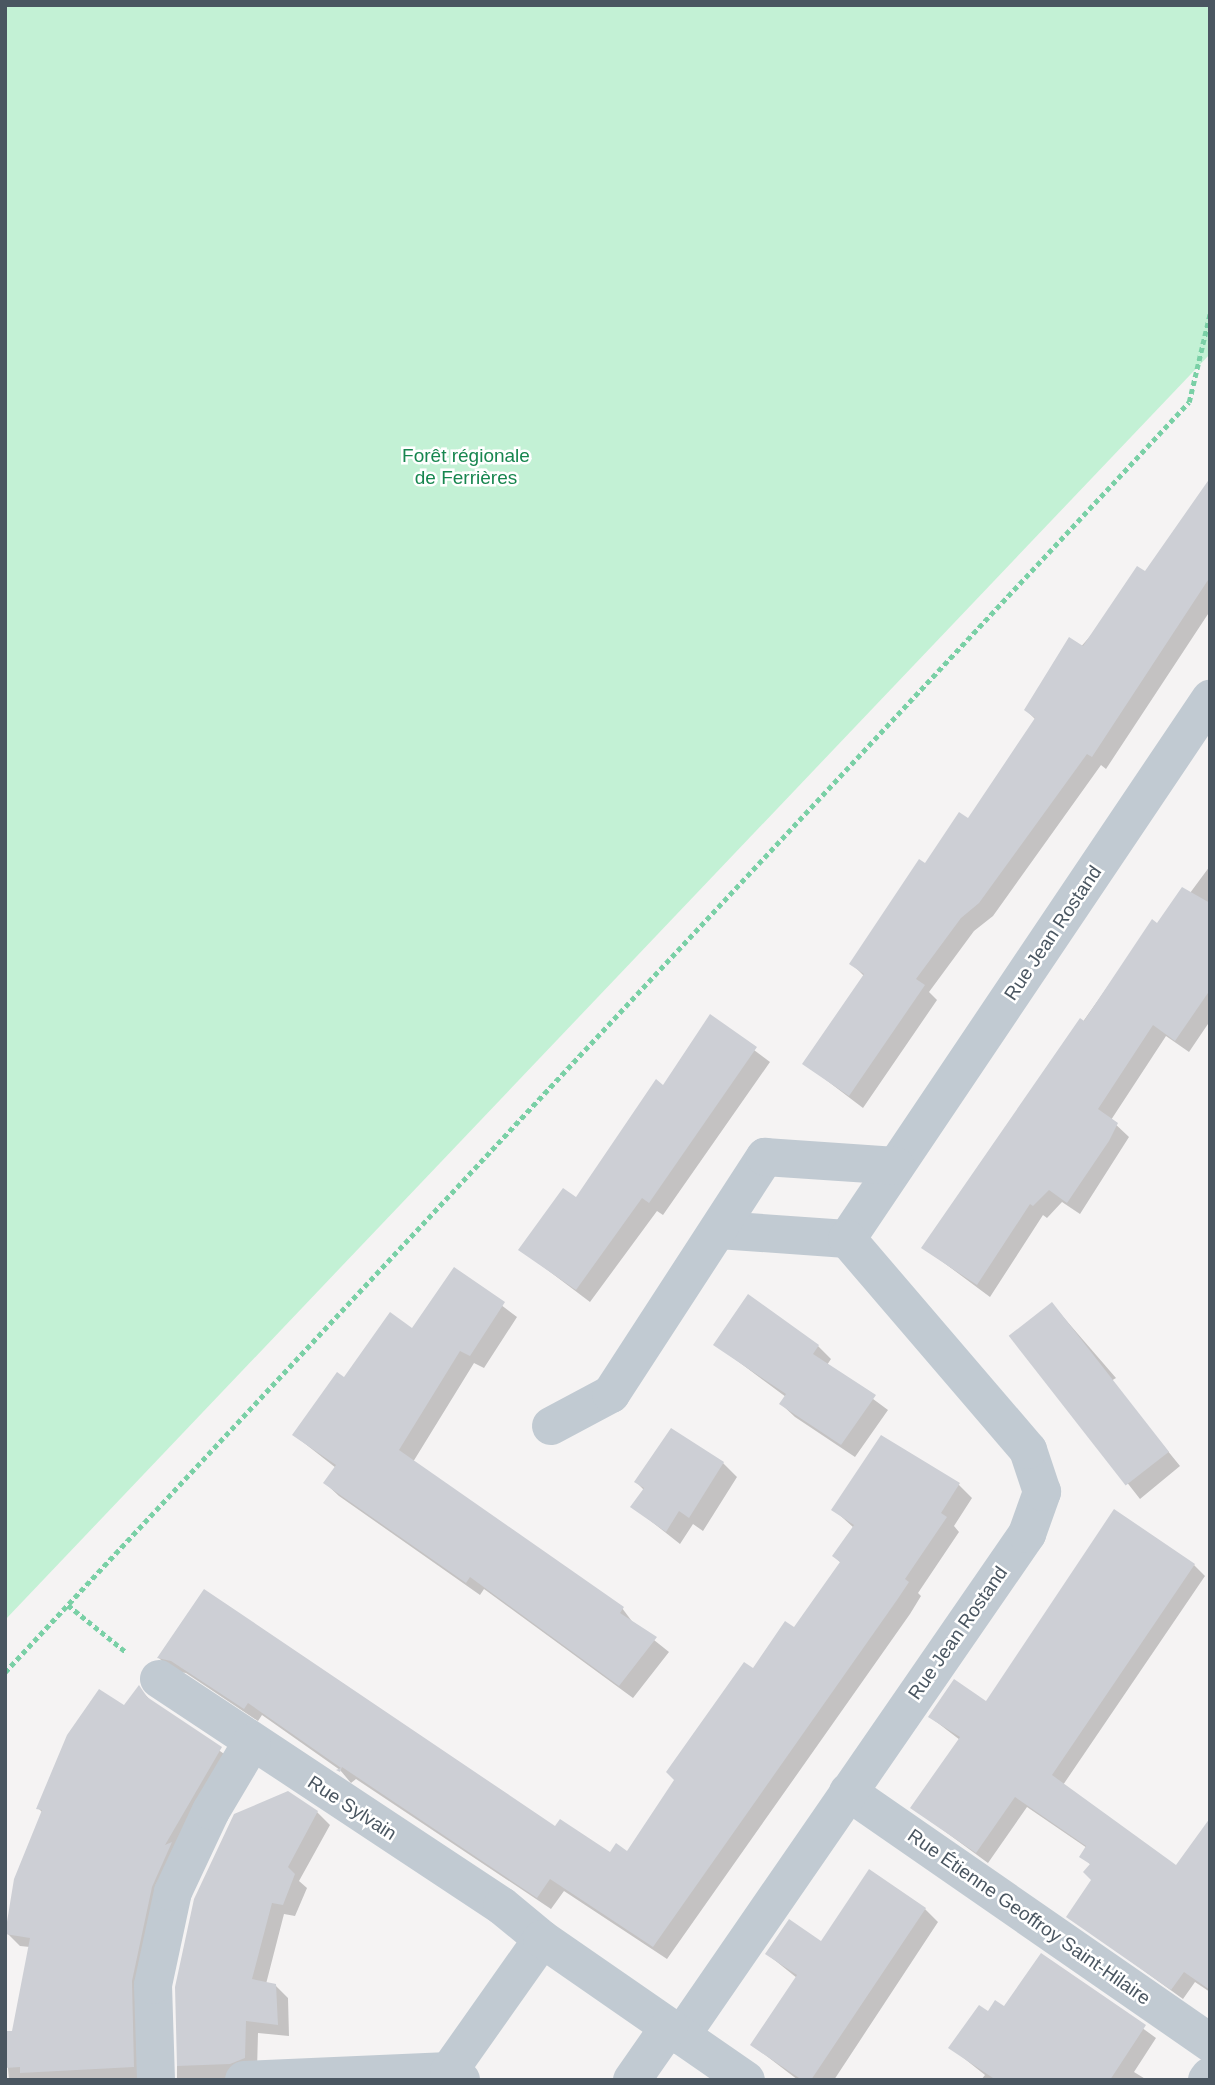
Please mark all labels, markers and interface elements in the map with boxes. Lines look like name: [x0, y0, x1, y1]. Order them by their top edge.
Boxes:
park label: Forêt régionale de Ferrières: [402, 445, 530, 489]
street label: Rue Jean Rostand: [1000, 861, 1106, 1005]
street label: Rue Jean Rostand: [904, 1562, 1012, 1704]
street label: Rue Sylvain: [303, 1771, 401, 1845]
street label: Rue Étienne Geoffroy Saint-Hilaire: [903, 1824, 1155, 2010]

